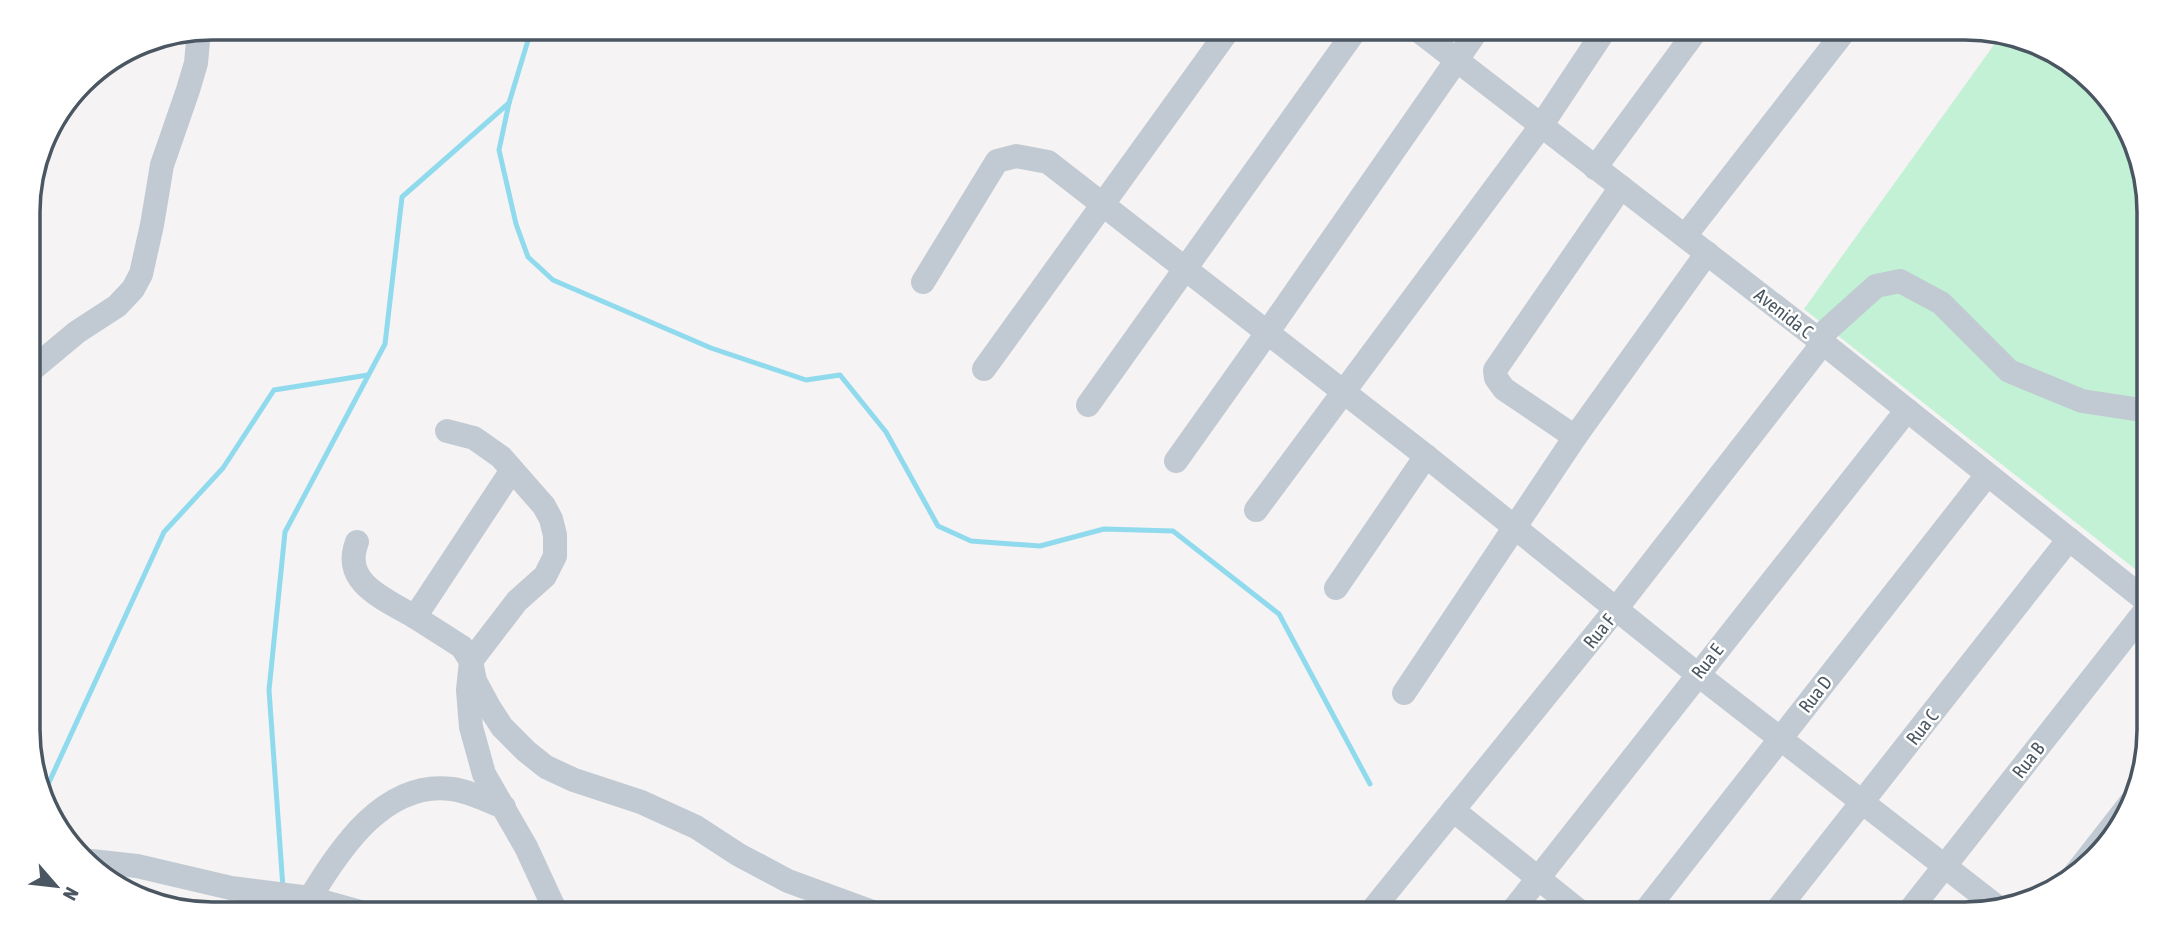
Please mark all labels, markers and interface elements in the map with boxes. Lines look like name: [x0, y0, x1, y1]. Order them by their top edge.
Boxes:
street label: Avenida C: [1750, 283, 1818, 343]
street label: Rua F: [1579, 609, 1620, 653]
street label: Rua E: [1687, 639, 1727, 683]
street label: Rua D: [1794, 671, 1836, 717]
street label: Rua C: [1901, 705, 1943, 749]
street label: Rua B: [2007, 738, 2049, 782]
north arrow: [21, 851, 91, 921]
text: N: [59, 884, 83, 904]

